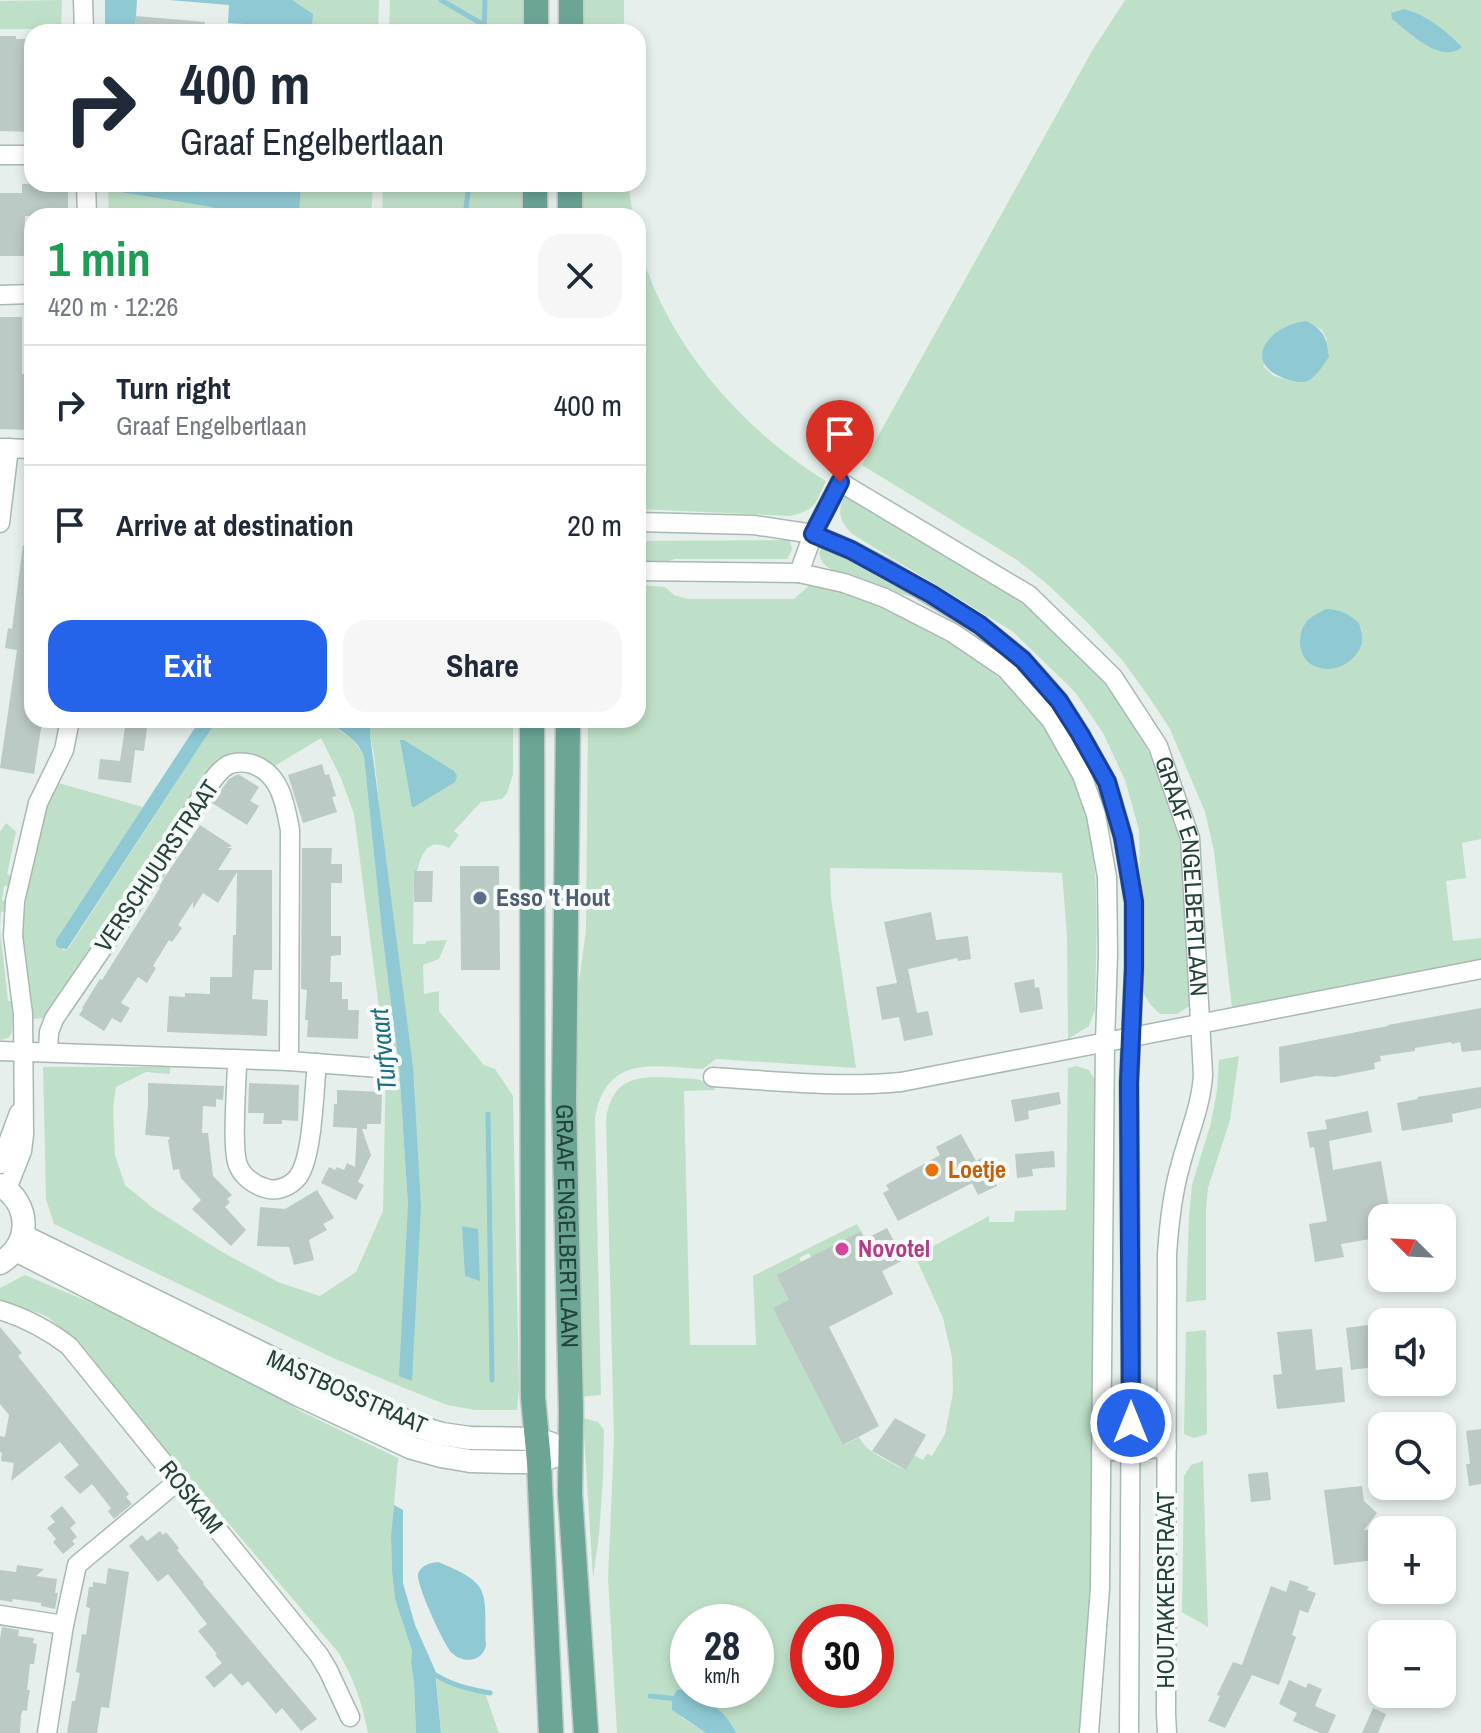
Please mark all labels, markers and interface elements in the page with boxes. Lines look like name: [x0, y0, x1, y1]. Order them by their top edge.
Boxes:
text: 400 m: [180, 46, 310, 121]
icon: right: [48, 56, 152, 160]
text: Graaf Engelbertlaan: [180, 118, 444, 166]
text: 1 min: [48, 226, 151, 291]
button: close: [538, 234, 622, 318]
text: 420 m · 12:26: [48, 289, 178, 324]
text: Turn right: [116, 368, 230, 408]
icon: right: [48, 383, 92, 427]
text: 400 m: [554, 385, 622, 425]
pin: [806, 400, 874, 482]
text: Graaf Engelbertlaan: [116, 408, 307, 443]
icon: arrive: [818, 412, 862, 456]
icon: arrive: [48, 503, 92, 547]
text: Arrive at destination: [116, 505, 354, 545]
text: 20 m: [567, 505, 622, 545]
button: Exit: [48, 620, 327, 712]
button: Share: [343, 620, 622, 712]
street label: GRAAF ENGELBERTLAAN: [1148, 752, 1216, 997]
street label: VERSCHUURSTRAAT: [87, 773, 226, 958]
place label: Esso 't Hout: [496, 881, 610, 913]
marker: Esso 't Hout: [471, 889, 489, 907]
water label: Turfvaart: [361, 1006, 404, 1093]
street label: GRAAF ENGELBERTLAAN: [549, 1104, 587, 1348]
place label: Loetje: [948, 1153, 1006, 1185]
marker: Loetje: [923, 1161, 941, 1179]
north arrow: [1368, 1204, 1456, 1292]
map controls: [1368, 1204, 1456, 1708]
place label: Novotel: [858, 1232, 930, 1264]
marker: Novotel: [833, 1240, 851, 1258]
button: sound: [1368, 1308, 1456, 1396]
street label: MASTBOSSTRAAT: [262, 1341, 433, 1441]
position arrow: [1089, 1381, 1173, 1465]
button: search: [1368, 1412, 1456, 1500]
street label: ROSKAM: [153, 1453, 231, 1540]
street label: HOUTAKKERSTRAAT: [1149, 1491, 1181, 1689]
button: +: [1368, 1516, 1456, 1604]
speed limit sign: 30: [790, 1604, 894, 1708]
text: 28: [704, 1619, 740, 1672]
button: −: [1368, 1620, 1456, 1708]
text: km/h: [704, 1662, 740, 1689]

